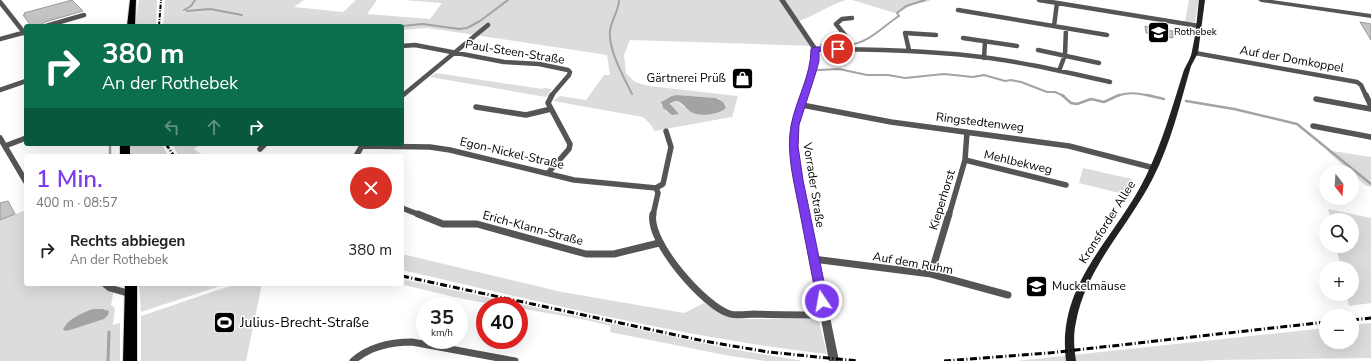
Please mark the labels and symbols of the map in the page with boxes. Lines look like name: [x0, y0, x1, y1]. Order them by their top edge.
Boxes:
school or university icon: Rothebek: [1145, 19, 1171, 45]
place label: Rothebek: [1174, 25, 1218, 39]
pin: [821, 32, 855, 66]
street label: Paul-Steen-Straße: [464, 36, 566, 68]
street label: Auf der Domkoppel: [1239, 42, 1346, 76]
shop icon: Gärtnerei Prüß: [729, 65, 755, 91]
place label: Gärtnerei Prüß: [647, 70, 727, 86]
street label: Ringstedtenweg: [935, 109, 1025, 135]
street label: Egon-Nickel-Straße: [458, 133, 566, 173]
street label: Vorrader Straße: [799, 140, 829, 229]
street label: Mehlbekweg: [982, 146, 1054, 178]
north arrow: [1319, 165, 1359, 205]
street label: Kieperhorst: [925, 167, 959, 232]
street label: Kronsforder Allee: [1075, 177, 1139, 267]
street label: Erich-Klann-Straße: [481, 207, 585, 249]
street label: Auf dem Ruhm: [872, 248, 954, 278]
school or university icon: Muckelmäuse: [1023, 273, 1049, 299]
place label: Muckelmäuse: [1052, 278, 1126, 294]
position arrow: [801, 280, 843, 322]
speed limit sign: 40: [476, 297, 528, 349]
sports icon: Julius-Brecht-Straße: [212, 309, 238, 335]
place label: Julius-Brecht-Straße: [239, 313, 369, 332]

